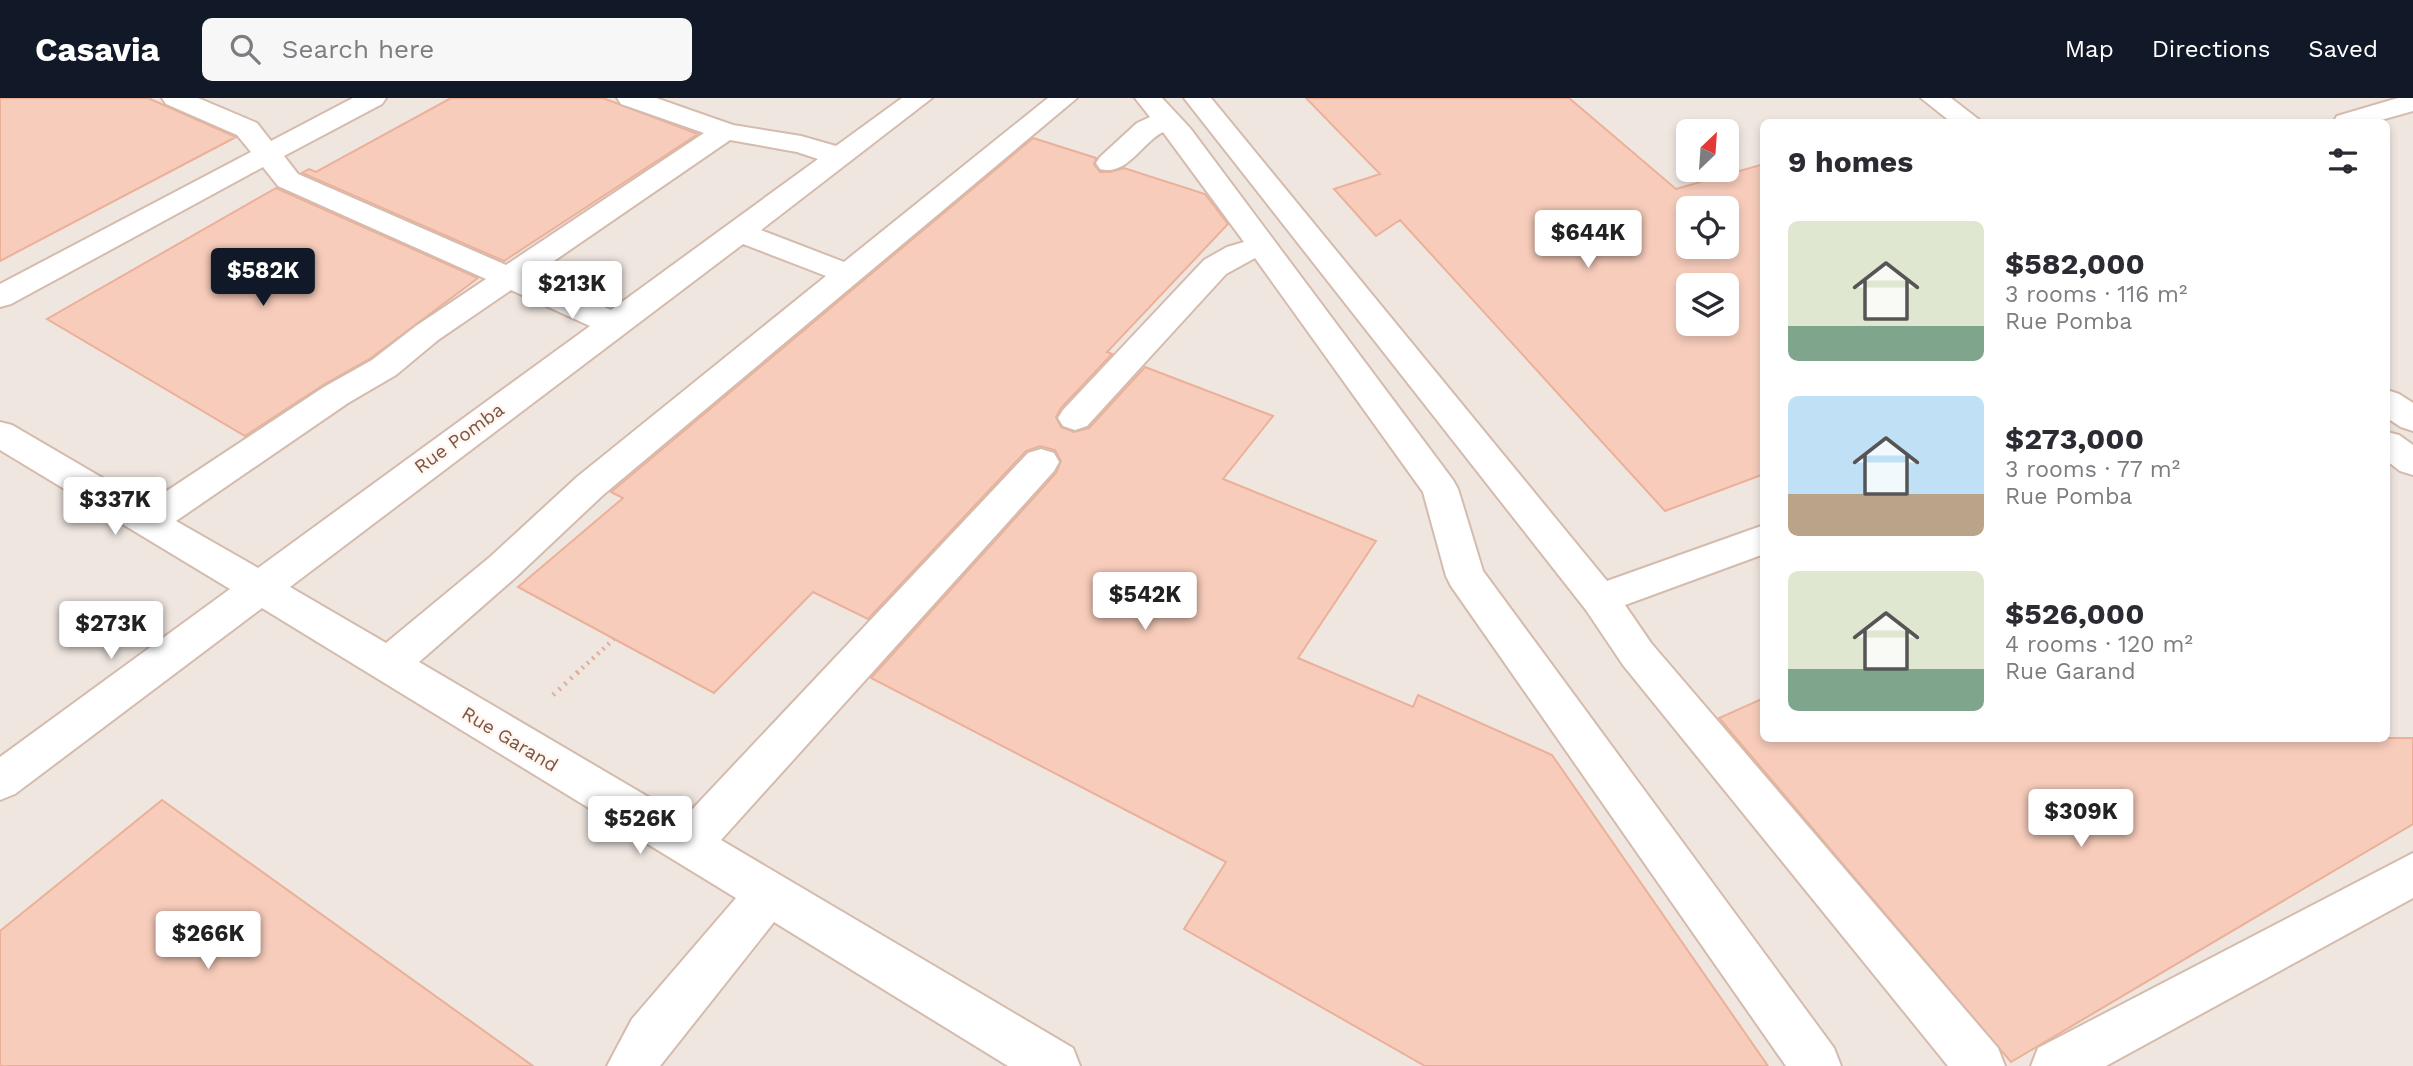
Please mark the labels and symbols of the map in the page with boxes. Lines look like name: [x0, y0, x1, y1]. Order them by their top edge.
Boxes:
north arrow: [1676, 119, 1740, 182]
pin: $644K: [1539, 211, 1637, 270]
pin: $582K: [214, 248, 312, 308]
pin: $213K: [523, 262, 621, 321]
street label: Rue Pomba: [410, 398, 509, 478]
pin: $337K: [66, 478, 164, 537]
pin: $542K: [1096, 573, 1194, 632]
pin: $273K: [62, 602, 160, 661]
street label: Rue Garand: [458, 701, 562, 777]
pin: $309K: [2032, 790, 2130, 849]
pin: $526K: [591, 796, 689, 856]
pin: $266K: [159, 912, 257, 971]

